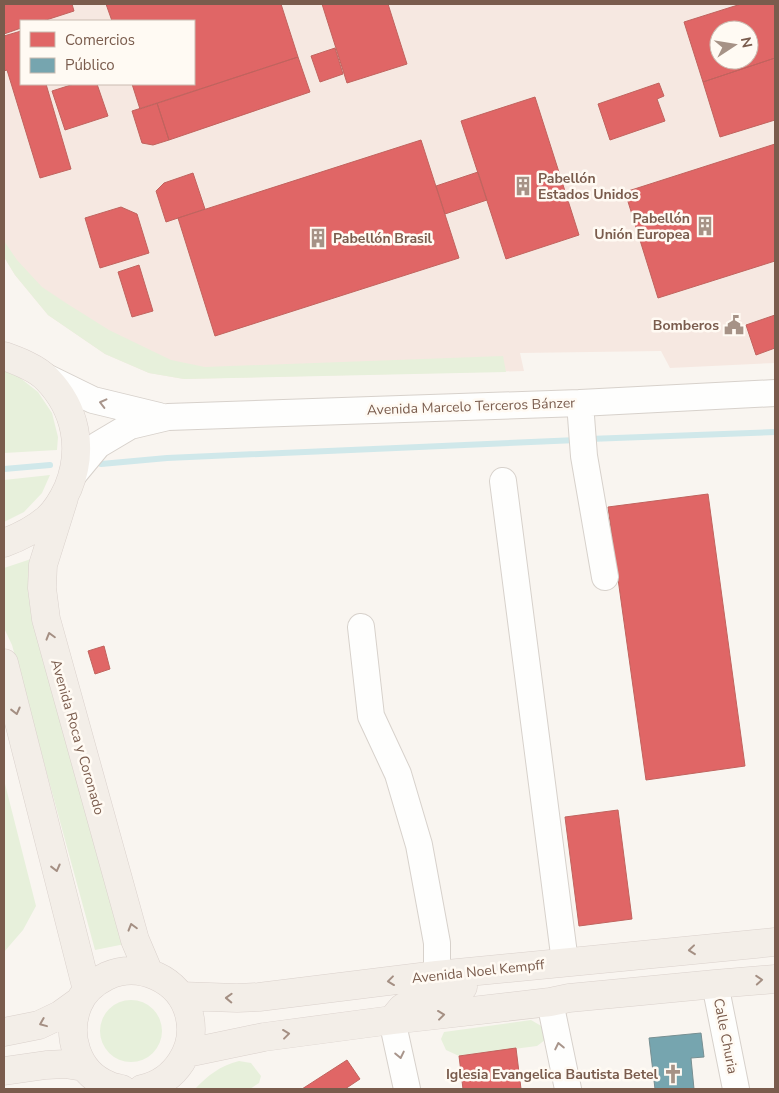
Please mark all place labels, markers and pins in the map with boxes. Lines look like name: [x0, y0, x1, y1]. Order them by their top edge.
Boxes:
place label: Pabellón Estados Unidos: [538, 169, 639, 204]
building icon: Pabellón Estados Unidos: [512, 175, 534, 197]
place label: Pabellón Unión Europea: [594, 209, 690, 244]
building icon: Pabellón Unión Europea: [694, 215, 716, 237]
building icon: Pabellón Brasil: [307, 227, 329, 249]
place label: Pabellón Brasil: [333, 229, 432, 248]
public building icon: Bomberos: [723, 314, 745, 336]
place label: Bomberos: [653, 316, 719, 335]
church icon: Iglesia Evangelica Bautista Betel: [662, 1063, 684, 1085]
place label: Iglesia Evangelica Bautista Betel: [446, 1065, 659, 1084]

